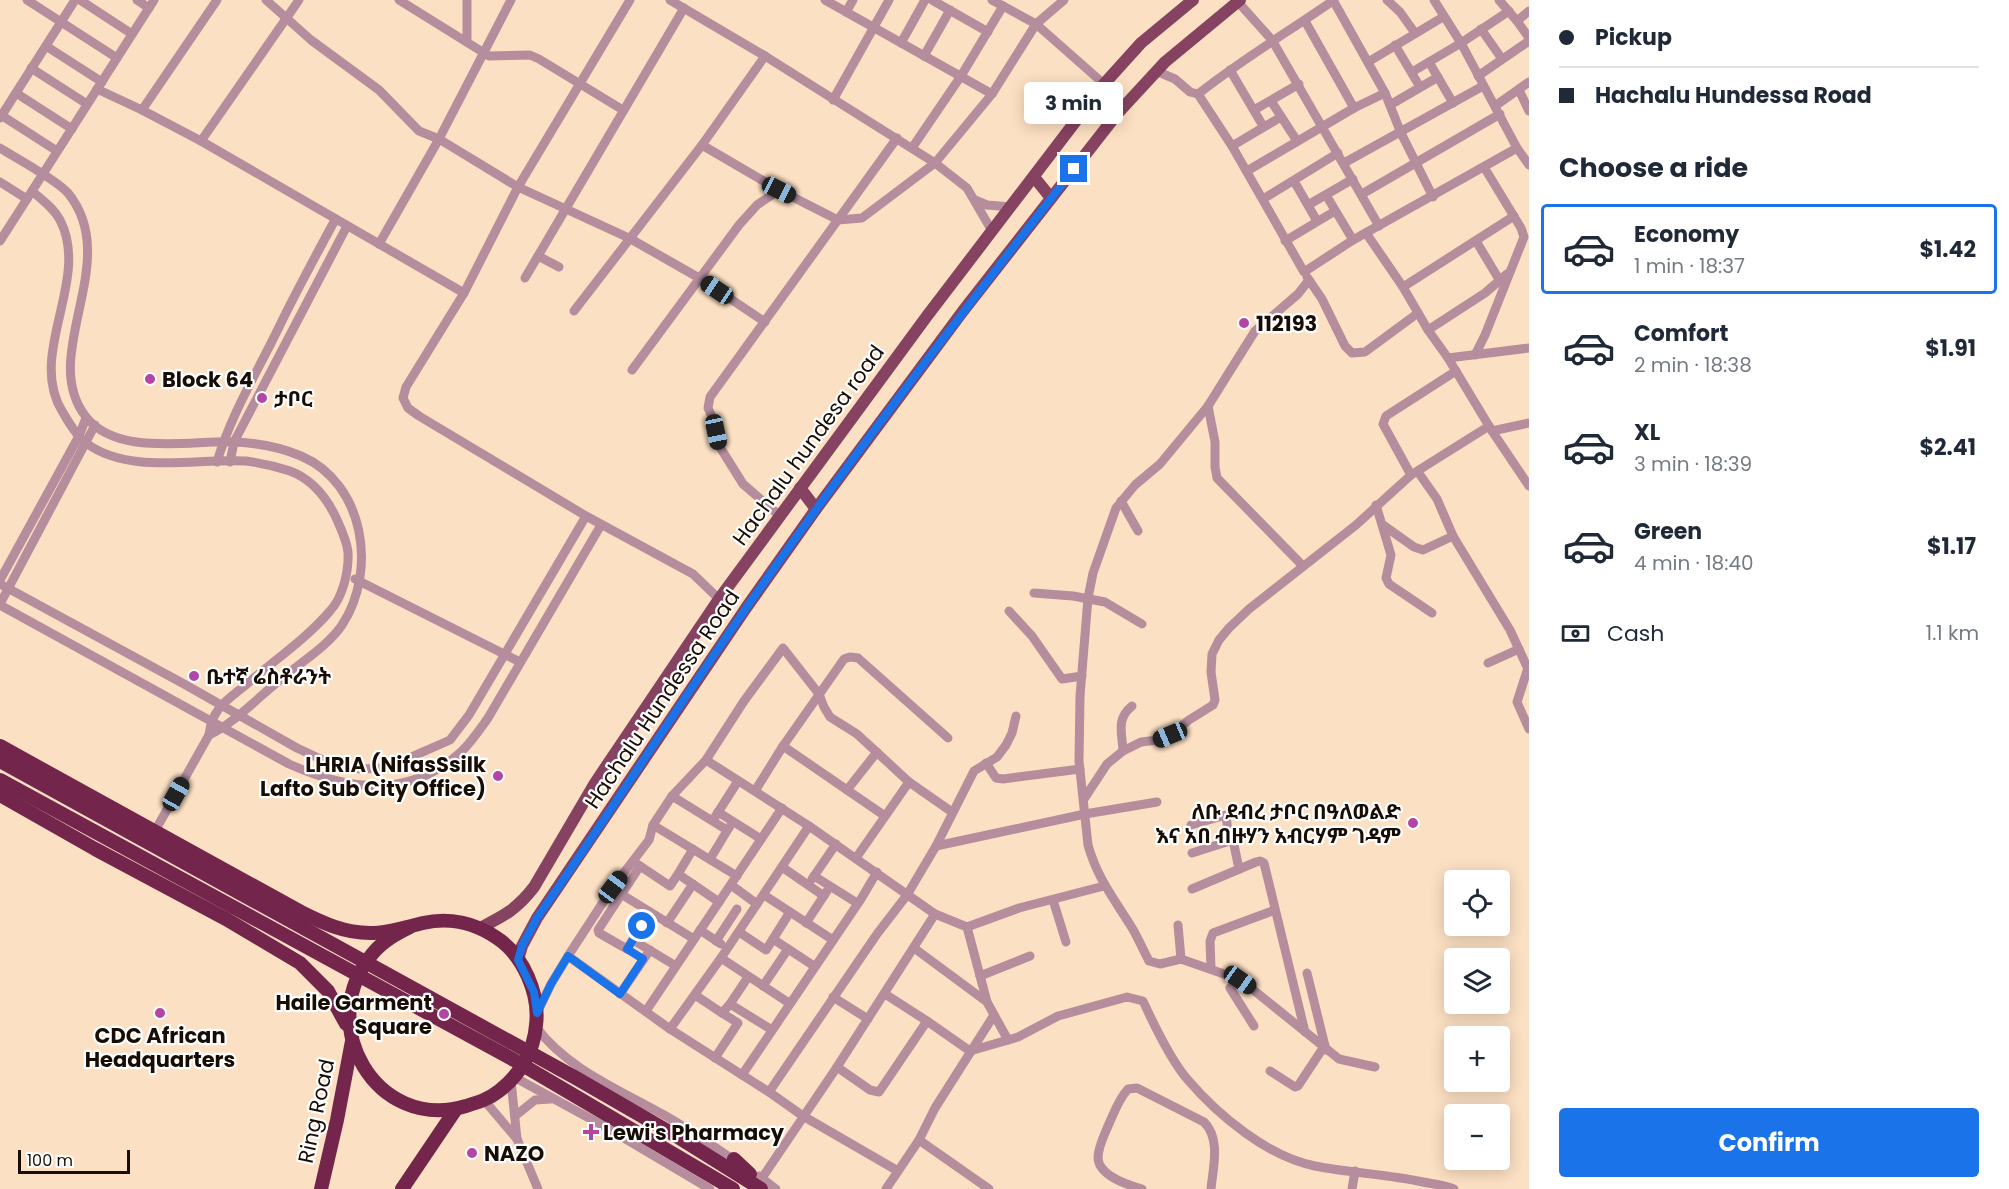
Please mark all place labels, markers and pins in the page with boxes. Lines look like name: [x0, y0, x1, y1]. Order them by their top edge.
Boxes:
place label: 112193: [1256, 309, 1317, 338]
marker: 112193: [1237, 316, 1251, 330]
place label: Block 64: [162, 365, 253, 394]
marker: Block 64: [143, 372, 157, 386]
place label: ታቦር: [274, 384, 313, 413]
marker: ታቦር: [255, 391, 269, 405]
place label: ቤተኛ ሬስቶራንት: [206, 662, 331, 691]
marker: ቤተኛ ሬስቶራንት: [187, 669, 201, 683]
place label: LHRIA (NifasSsilk Lafto Sub City Office): [260, 750, 486, 803]
marker: LHRIA (NifasSsilk Lafto Sub City Office): [491, 769, 505, 783]
place label: ለቡ ደብረ ታቦር በዓለወልድ እና አበ ብዙሃን አብርሃም ገዳም: [1155, 797, 1402, 850]
marker: ለቡ ደብረ ታቦር በዓለወልድ እና አበ ብዙሃን አብርሃም ገዳም: [1406, 816, 1420, 830]
place label: Haile Garment Square: [276, 988, 432, 1041]
marker: CDC African Headquarters: [153, 1006, 167, 1020]
marker: Haile Garment Square: [437, 1007, 451, 1021]
place label: CDC African Headquarters: [85, 1021, 235, 1074]
place label: Lewi's Pharmacy: [603, 1118, 785, 1147]
marker: Lewi's Pharmacy: [584, 1125, 598, 1139]
place label: NAZO: [484, 1139, 544, 1168]
marker: NAZO: [465, 1146, 479, 1160]

